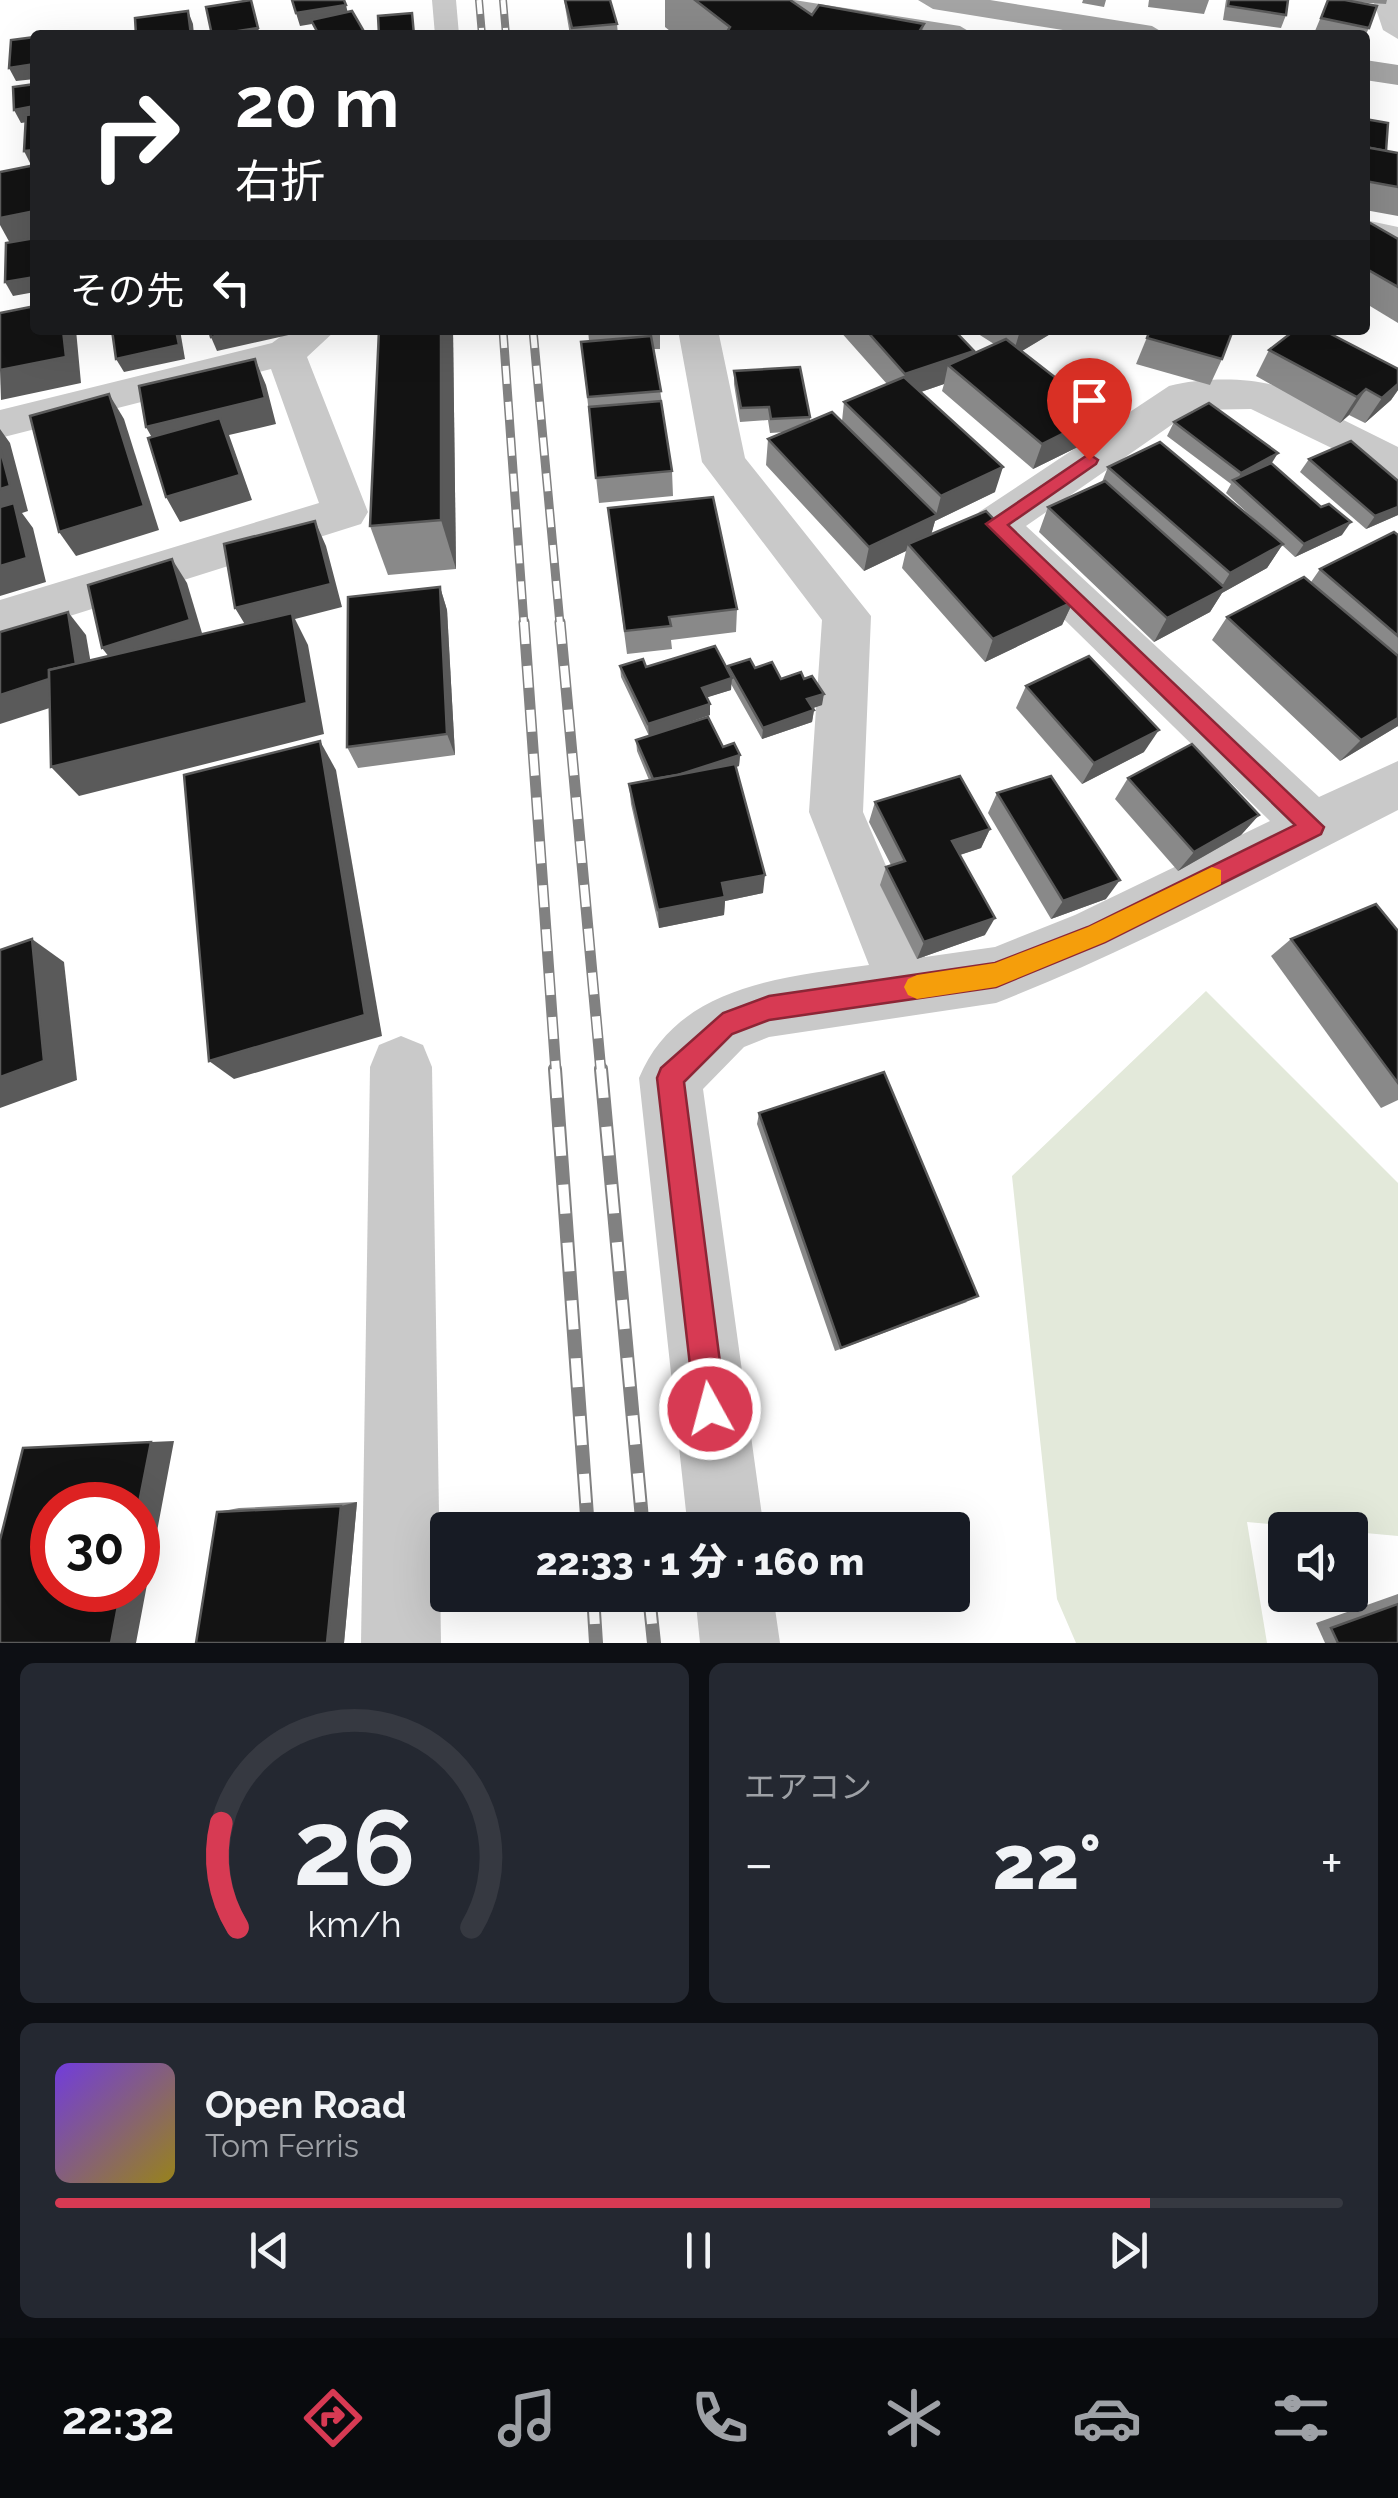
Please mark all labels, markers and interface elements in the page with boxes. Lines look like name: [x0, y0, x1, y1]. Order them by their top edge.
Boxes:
text: 20 m: [235, 61, 399, 143]
icon: right: [70, 70, 200, 200]
text: 右折: [235, 155, 325, 208]
icon: left: [204, 260, 259, 315]
text: その先: [70, 268, 184, 313]
pin: [1047, 358, 1132, 461]
icon: arrive: [1062, 373, 1117, 428]
position arrow: [658, 1357, 762, 1461]
speed limit sign: 30: [30, 1482, 160, 1612]
map controls: [1268, 1512, 1368, 1612]
button: sound: [1268, 1512, 1368, 1612]
text: 22:33 · 1 分 · 160 m: [536, 1539, 864, 1584]
text: エアコン: [744, 1768, 872, 1805]
text: 26: [294, 1787, 415, 1909]
text: 22°: [993, 1818, 1101, 1907]
text: −: [744, 1831, 774, 1896]
text: +: [1320, 1831, 1343, 1896]
text: km/h: [307, 1903, 402, 1945]
text: Open Road: [205, 2082, 406, 2127]
text: Tom Ferris: [205, 2127, 359, 2164]
icon: previous: [242, 2223, 297, 2278]
icon: pause: [671, 2223, 726, 2278]
icon: next: [1101, 2223, 1156, 2278]
icon: directions: [298, 2383, 368, 2453]
icon: music: [492, 2383, 562, 2453]
icon: phone: [685, 2383, 755, 2453]
icon: climate: [879, 2383, 949, 2453]
icon: car: [1072, 2383, 1142, 2453]
icon: filters: [1266, 2383, 1336, 2453]
text: 22:32: [62, 2392, 174, 2445]

